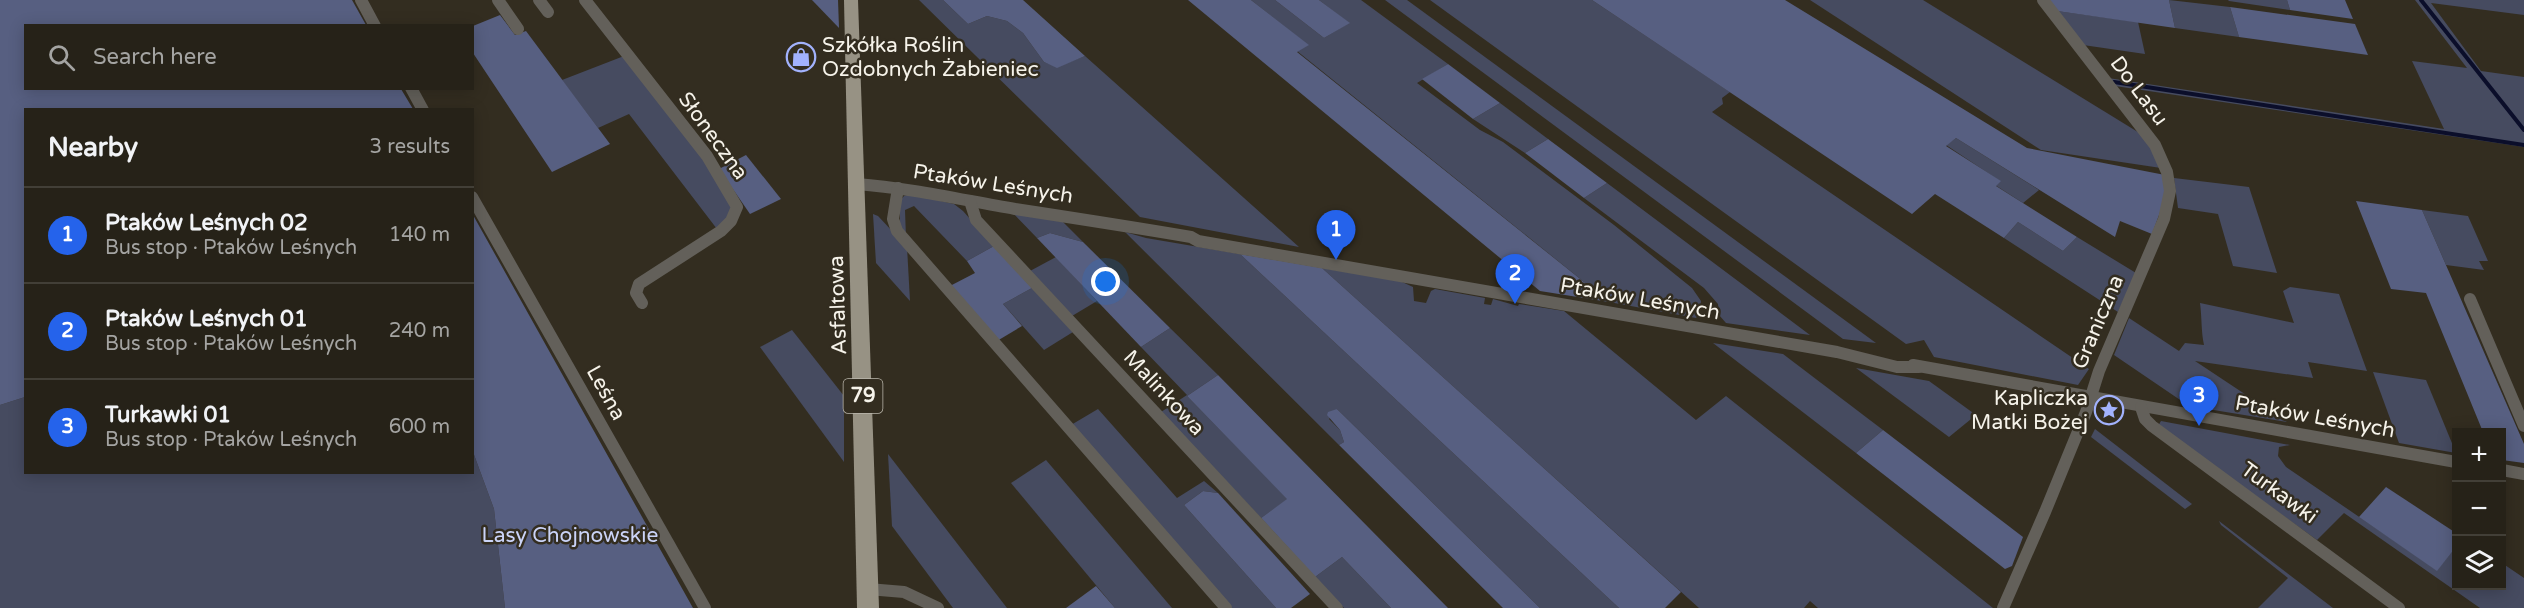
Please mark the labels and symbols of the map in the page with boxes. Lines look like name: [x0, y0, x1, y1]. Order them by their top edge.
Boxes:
place label: Szkółka Roślin Ozdobnych Żabieniec: [822, 33, 1039, 82]
shop icon: Szkółka Roślin Ozdobnych Żabieniec: [785, 41, 817, 73]
street label: Do Lasu: [2105, 51, 2173, 131]
street label: Słoneczna: [673, 87, 753, 185]
street label: Ptaków Leśnych: [911, 159, 1075, 209]
pin: 1: [1316, 210, 1356, 260]
pin: 2: [1496, 254, 1534, 304]
street label: Asfaltowa: [824, 255, 852, 355]
your location: [1091, 267, 1120, 296]
street label: Graniczna: [2067, 271, 2129, 373]
street label: Ptaków Leśnych: [1558, 273, 1722, 325]
street label: Malinkowa: [1118, 345, 1210, 441]
street label: Leśna: [581, 361, 631, 425]
pin: 3: [2180, 376, 2218, 426]
road number: 79: [844, 379, 882, 413]
place label: Kapliczka Matki Bożej: [1971, 386, 2088, 435]
street label: Ptaków Leśnych: [2233, 391, 2397, 443]
place icon: Kapliczka Matki Bożej: [2093, 394, 2125, 426]
street label: Turkawki: [2236, 457, 2322, 529]
park label: Lasy Chojnowskie: [482, 523, 659, 548]

